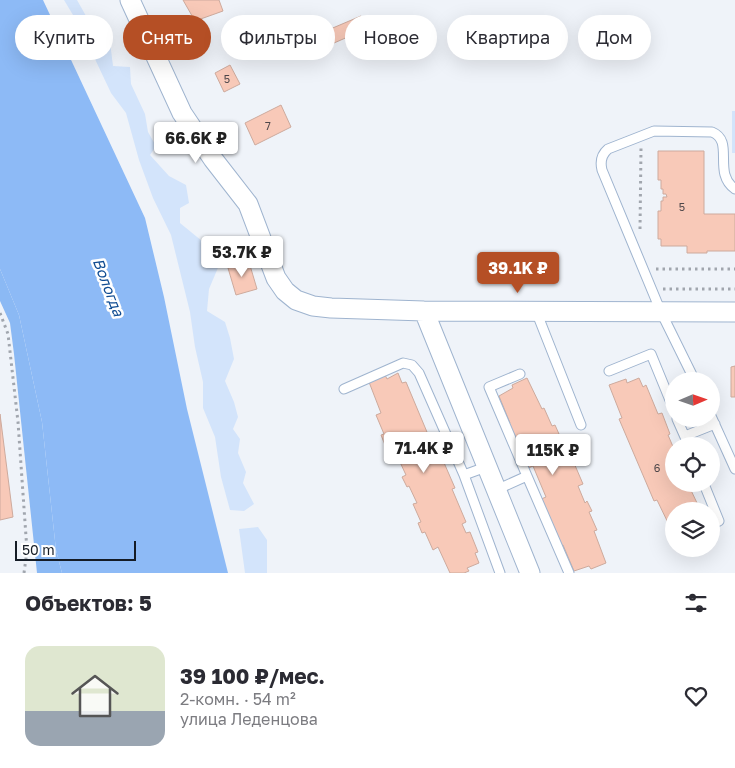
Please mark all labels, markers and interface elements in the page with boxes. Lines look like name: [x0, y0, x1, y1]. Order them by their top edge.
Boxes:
chip: Купить: [15, 15, 113, 60]
chip: Снять: [123, 15, 211, 60]
chip: Фильтры: [221, 15, 335, 60]
chip: Новое: [345, 15, 437, 60]
chip: Квартира: [447, 15, 568, 60]
chip: Дом: [578, 15, 651, 60]
house number: 5: [224, 72, 230, 85]
house number: 7: [265, 119, 271, 132]
pin: 66.6K ₽: [150, 121, 242, 164]
text: 66.6K ₽: [165, 128, 227, 148]
house number: 5: [679, 200, 685, 213]
pin: 53.7K ₽: [196, 236, 288, 278]
text: 53.7K ₽: [212, 242, 272, 262]
pin: 39.1K ₽: [472, 252, 564, 294]
water label: Вологда: [90, 255, 128, 319]
text: 39.1K ₽: [488, 258, 548, 278]
north arrow: [665, 372, 720, 428]
map controls: [665, 372, 720, 557]
pin: 71.4K ₽: [378, 432, 470, 474]
pin: 115K ₽: [512, 434, 594, 476]
button: locate: [665, 437, 720, 492]
text: 71.4K ₽: [395, 438, 453, 458]
text: 115K ₽: [527, 440, 579, 460]
house number: 6: [654, 461, 661, 474]
button: layers: [665, 502, 720, 557]
scale bar: [15, 538, 136, 561]
text: 50 m: [22, 541, 55, 558]
icon: filters: [682, 589, 710, 617]
text: Объектов: 5: [25, 590, 152, 616]
text: 39 100 ₽/мес.: [180, 663, 325, 689]
icon: home: [65, 666, 125, 726]
icon: heart: [682, 682, 710, 710]
text: 2-комн. · 54 m²: [180, 689, 296, 709]
text: улица Леденцова: [180, 709, 318, 729]

